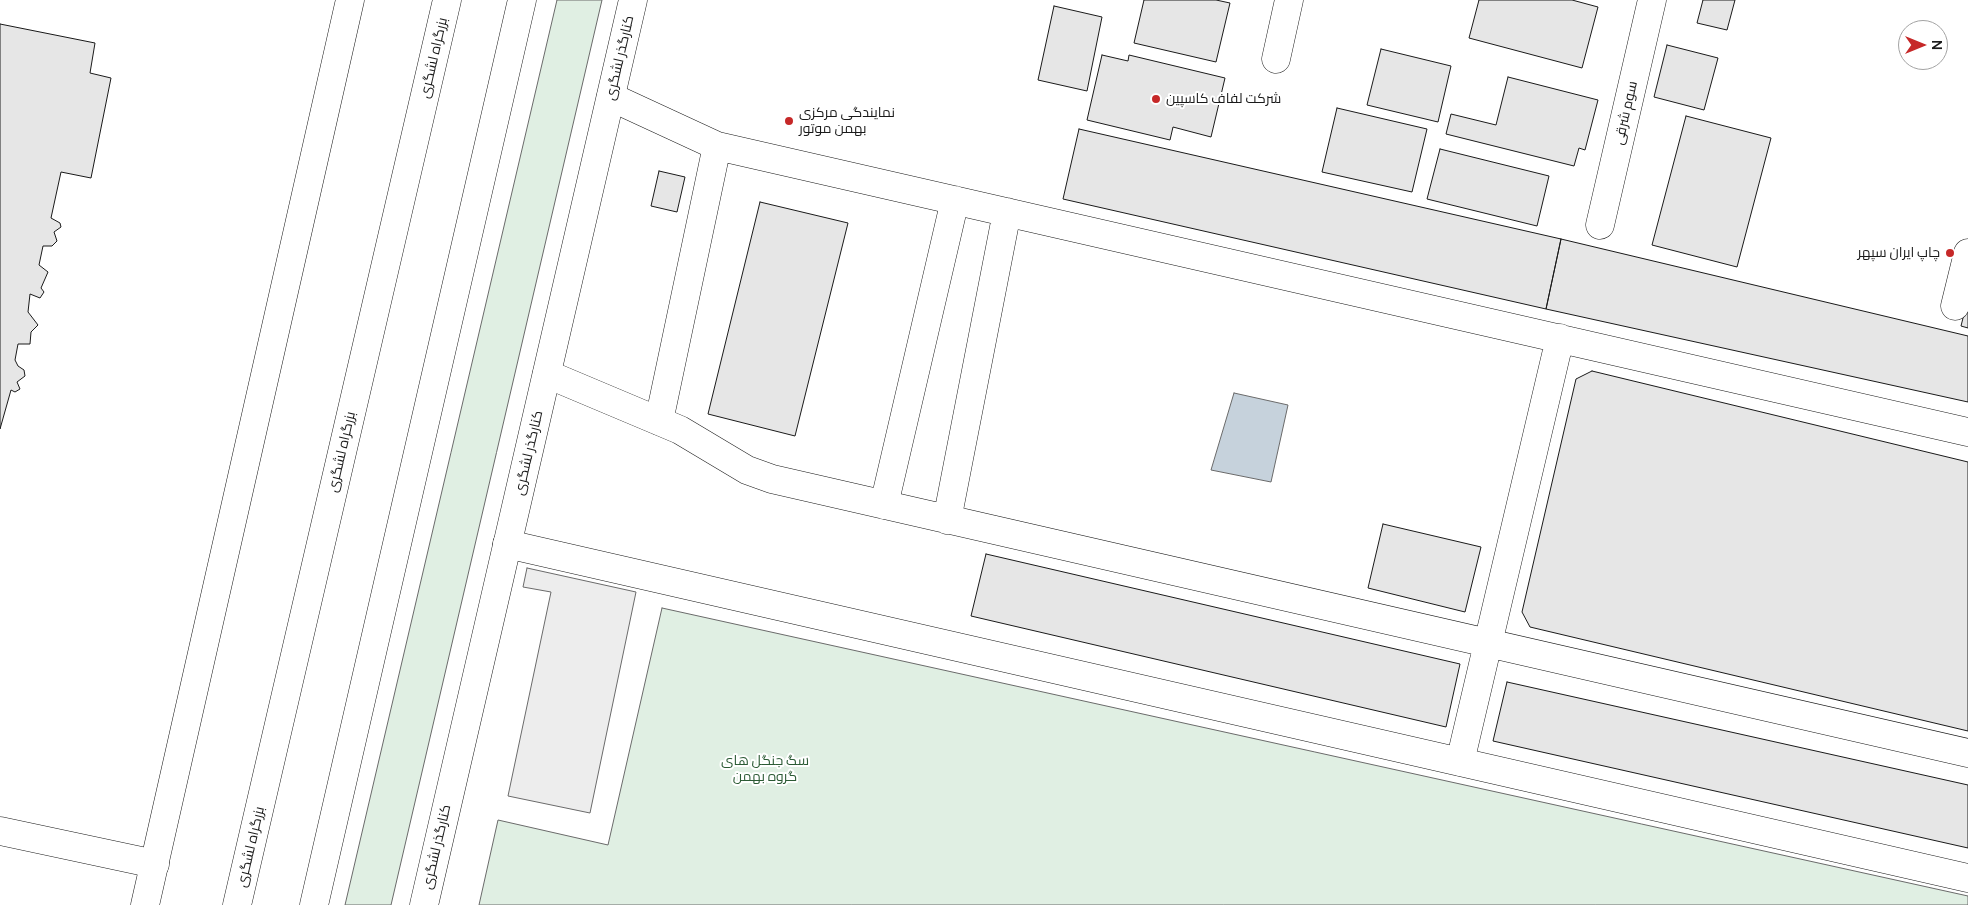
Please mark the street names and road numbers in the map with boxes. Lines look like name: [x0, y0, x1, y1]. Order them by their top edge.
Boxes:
street label: کنارگذر لشگری: [602, 14, 638, 102]
street label: بزرگراه لشگری: [417, 16, 451, 100]
street label: سوم شرقی: [1611, 80, 1641, 146]
street label: کنارگذر لشگری: [511, 409, 547, 497]
street label: بزرگراه لشگری: [325, 410, 359, 494]
street label: کنارگذر لشگری: [419, 803, 455, 891]
street label: بزرگراه لشگری: [234, 805, 268, 889]

